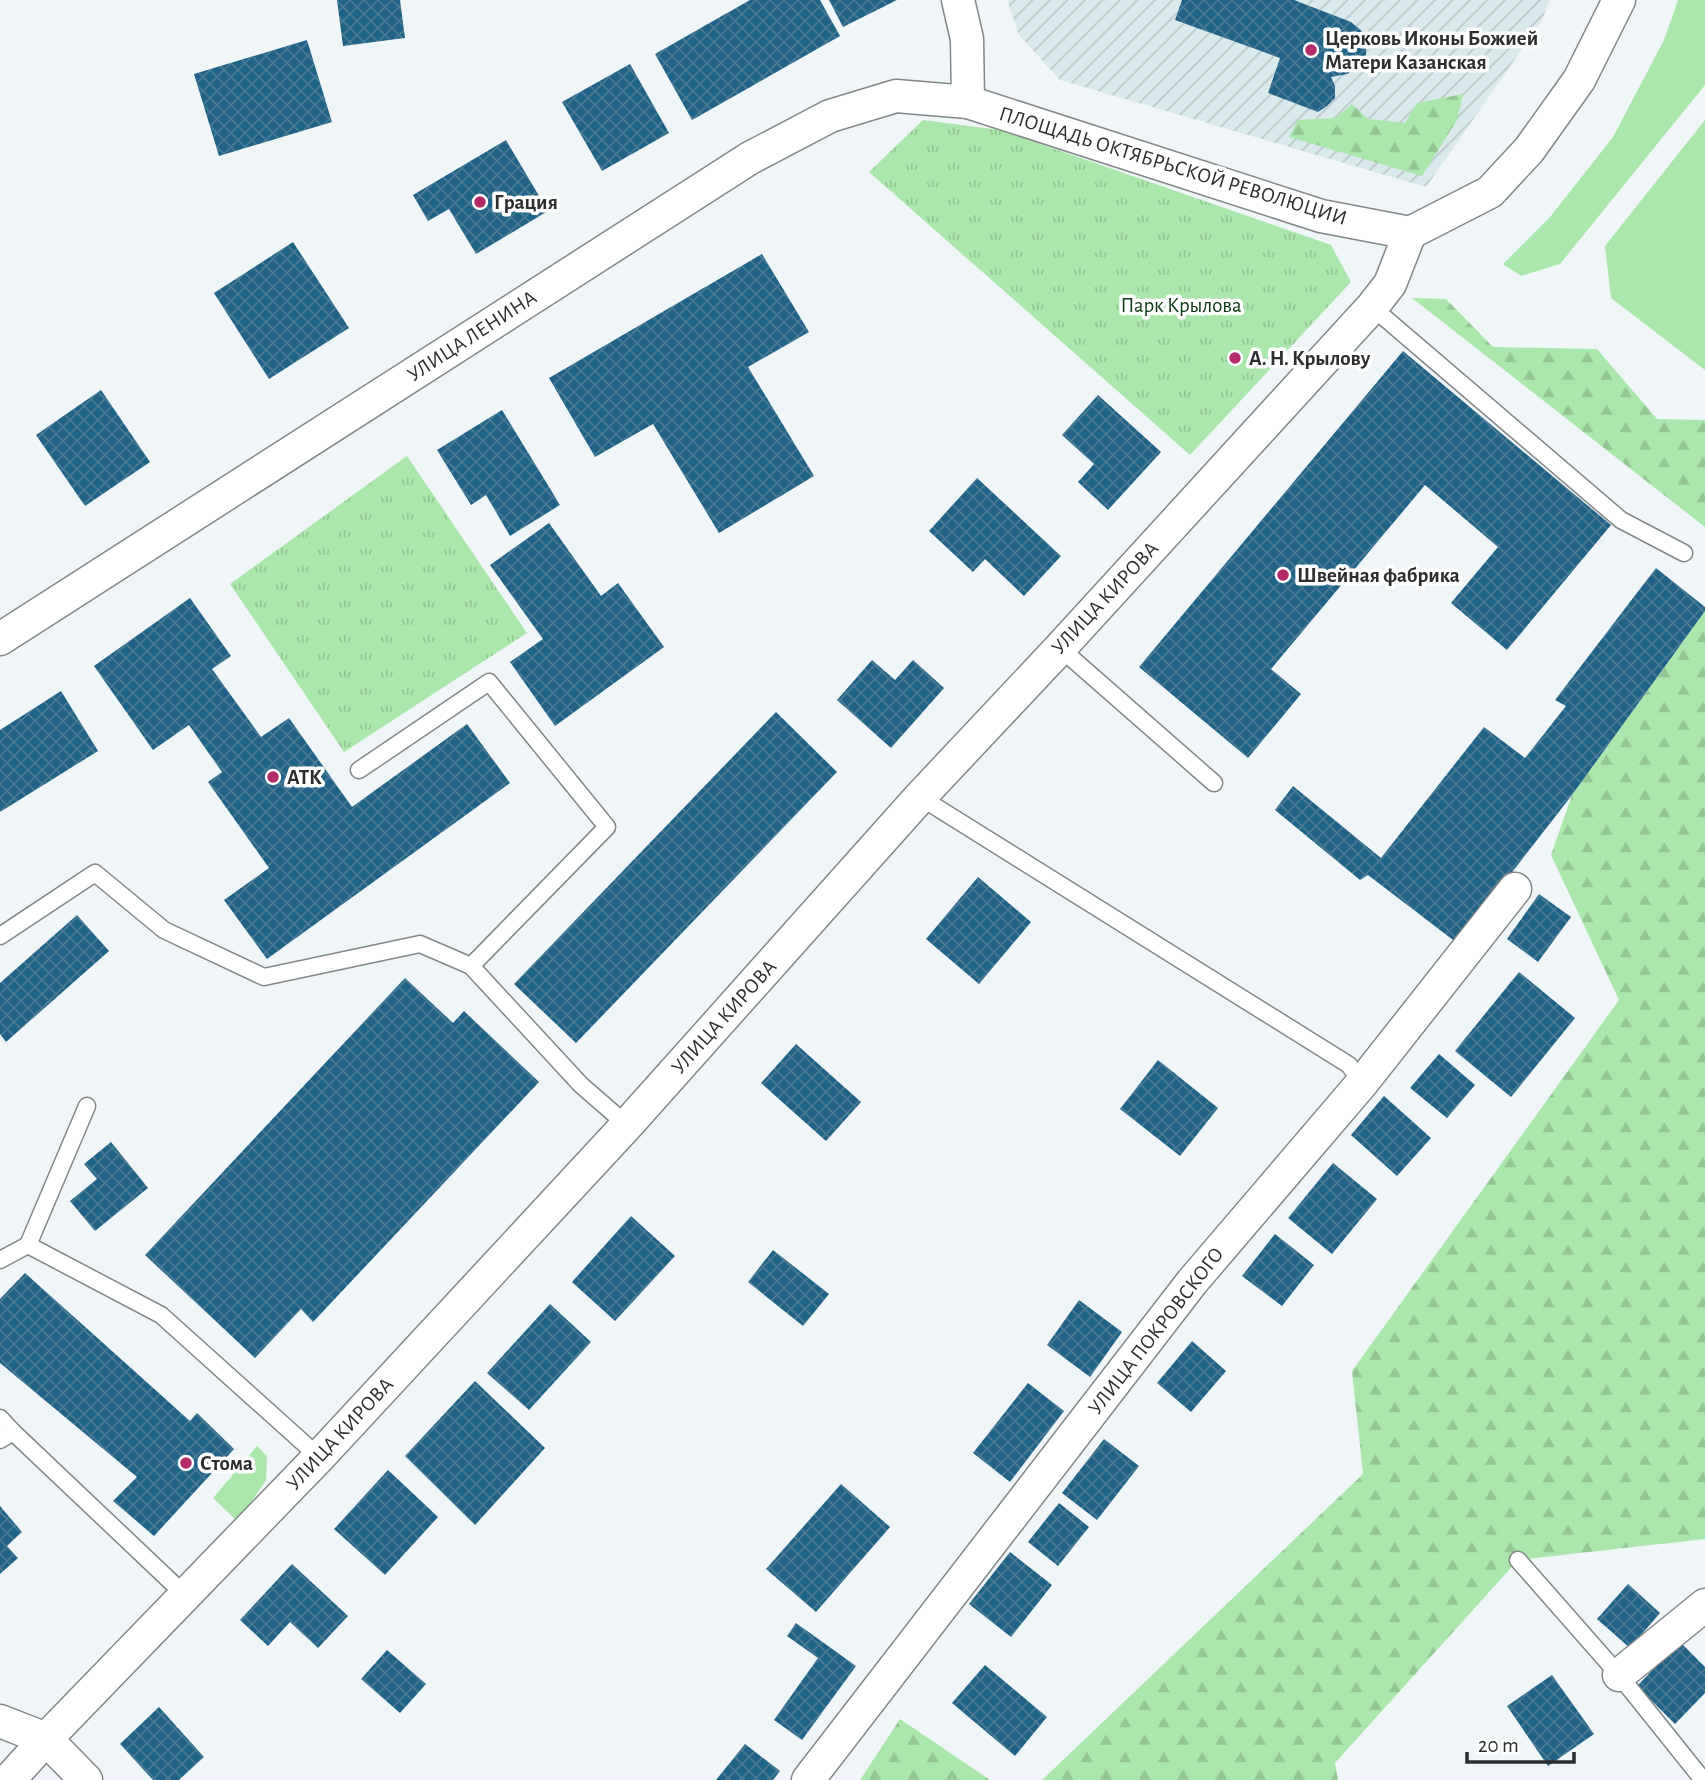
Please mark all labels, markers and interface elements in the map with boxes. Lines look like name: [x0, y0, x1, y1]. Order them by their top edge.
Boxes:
place label: Церковь Иконы Божией Матери Казанская: [1325, 28, 1538, 73]
marker: Церковь Иконы Божией Матери Казанская: [1303, 42, 1319, 58]
street label: ПЛОЩАДЬ ОКТЯБРЬСКОЙ РЕВОЛЮЦИИ: [997, 102, 1350, 229]
place label: Грация: [494, 192, 558, 213]
marker: Грация: [472, 194, 488, 210]
street label: УЛИЦА ЛЕНИНА: [404, 286, 540, 386]
park label: Парк Крылова: [1120, 295, 1242, 316]
place label: А. Н. Крылову: [1249, 348, 1371, 369]
marker: А. Н. Крылову: [1227, 350, 1243, 366]
street label: УЛИЦА КИРОВА: [1048, 538, 1162, 658]
place label: Швейная фабрика: [1297, 565, 1460, 586]
marker: Швейная фабрика: [1275, 567, 1291, 583]
place label: АТК: [287, 767, 322, 788]
marker: АТК: [265, 769, 281, 785]
street label: УЛИЦА КИРОВА: [667, 956, 781, 1078]
street label: УЛИЦА ПОКРОВСКОГО: [1084, 1243, 1228, 1419]
street label: УЛИЦА КИРОВА: [283, 1374, 397, 1494]
place label: Стома: [200, 1453, 253, 1474]
marker: Стома: [178, 1455, 194, 1471]
scale bar: [1467, 1720, 1574, 1764]
text: 20 m: [1478, 1735, 1519, 1756]

